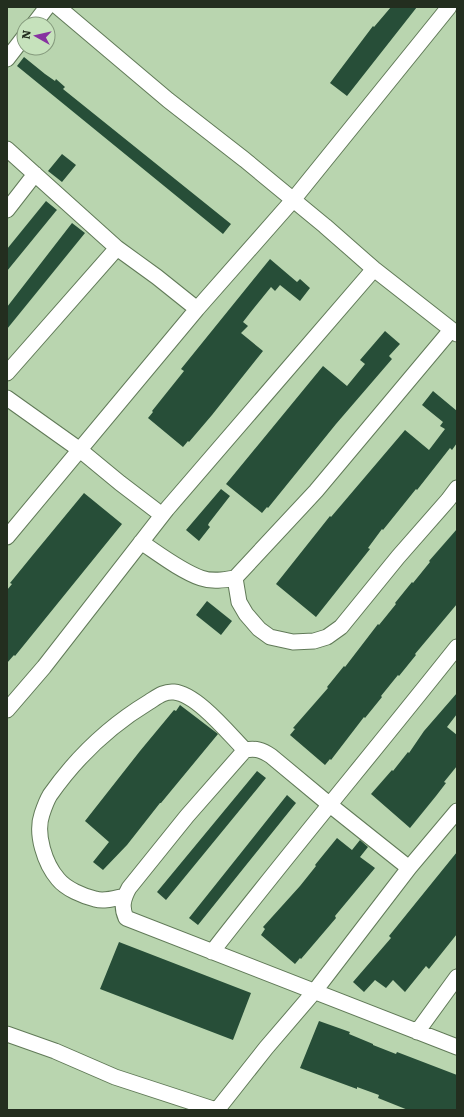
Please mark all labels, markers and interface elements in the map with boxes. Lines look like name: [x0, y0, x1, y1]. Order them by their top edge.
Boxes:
north arrow: [16, 16, 56, 56]
text: N: [17, 29, 34, 40]

